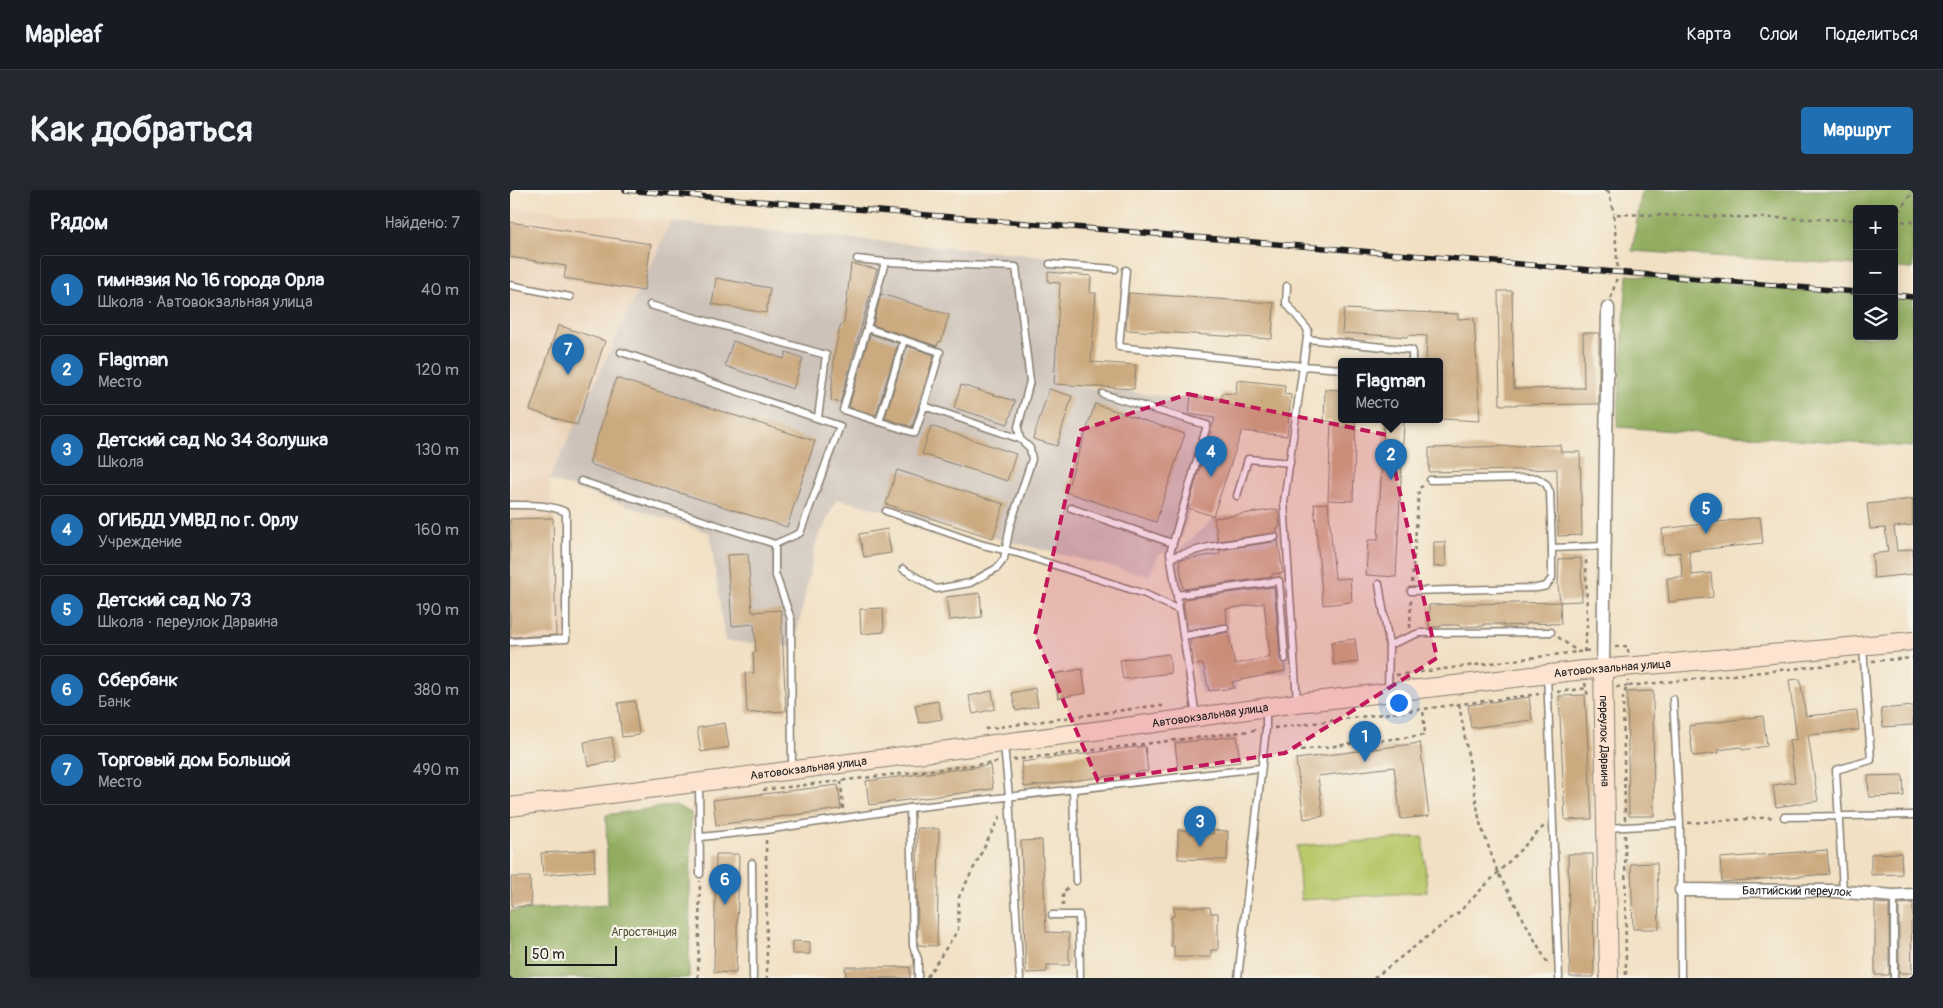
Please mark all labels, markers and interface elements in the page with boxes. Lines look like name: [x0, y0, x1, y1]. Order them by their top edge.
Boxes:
text: Mapleaf: [25, 20, 103, 49]
text: Карта: [1687, 23, 1731, 46]
text: Слои: [1759, 23, 1797, 46]
text: Поделиться: [1825, 23, 1918, 46]
button: Маршрут: [1801, 107, 1913, 154]
text: Как добраться: [30, 108, 253, 152]
map controls: [1853, 205, 1898, 340]
button: +: [1853, 205, 1898, 250]
text: Рядом: [50, 209, 108, 236]
text: Найдено: 7: [384, 213, 460, 233]
button: −: [1853, 250, 1898, 295]
text: гимназия № 16 города Орла: [98, 268, 324, 292]
text: 1: [64, 280, 70, 300]
text: 40 m: [421, 280, 459, 300]
text: Школа · Автовокзальная улица: [98, 292, 313, 312]
button: layers: [1853, 295, 1898, 340]
pin: 7: [552, 334, 584, 375]
text: Flagman: [98, 348, 168, 372]
popup: [1338, 358, 1443, 423]
text: 2: [63, 360, 71, 380]
text: 120 m: [415, 360, 459, 380]
text: Flagman: [1355, 369, 1426, 393]
text: Место: [98, 372, 142, 392]
text: Место: [1355, 393, 1399, 413]
text: Детский сад № 34 Золушка: [98, 428, 328, 452]
pin: 4: [1195, 436, 1227, 477]
pin: 2: [1375, 439, 1407, 480]
text: 3: [63, 440, 71, 460]
text: 130 m: [415, 440, 459, 460]
text: Школа: [98, 452, 144, 472]
pin: 5: [1690, 493, 1722, 534]
text: ОГИБДД УМВД по г. Орлу: [98, 508, 298, 532]
text: 4: [62, 520, 72, 540]
text: 160 m: [415, 520, 459, 540]
text: Учреждение: [98, 532, 182, 552]
text: Детский сад № 73: [98, 588, 251, 612]
text: 5: [63, 600, 71, 620]
text: 190 m: [416, 600, 459, 620]
text: Школа · переулок Дарвина: [98, 612, 278, 632]
street label: Автовокзальная улица: [1553, 656, 1672, 681]
text: Сбербанк: [98, 668, 178, 692]
text: 6: [62, 680, 72, 700]
text: 380 m: [413, 680, 459, 700]
your location: [1386, 690, 1412, 716]
text: Банк: [98, 692, 131, 712]
street label: переулок Дарвина: [1596, 695, 1613, 787]
street label: Автовокзальная улица: [1151, 700, 1270, 731]
pin: 1: [1349, 721, 1381, 762]
text: Торговый дом Большой: [98, 748, 291, 772]
street label: Автовокзальная улица: [749, 753, 868, 783]
text: 7: [63, 760, 71, 780]
text: 490 m: [413, 760, 459, 780]
text: Место: [98, 772, 142, 792]
pin: 3: [1184, 806, 1216, 847]
pin: 6: [709, 864, 741, 905]
street label: Балтийский переулок: [1742, 883, 1853, 900]
park label: Агростанция: [611, 925, 677, 940]
scale bar: [525, 943, 618, 966]
text: 50 m: [532, 946, 565, 963]

